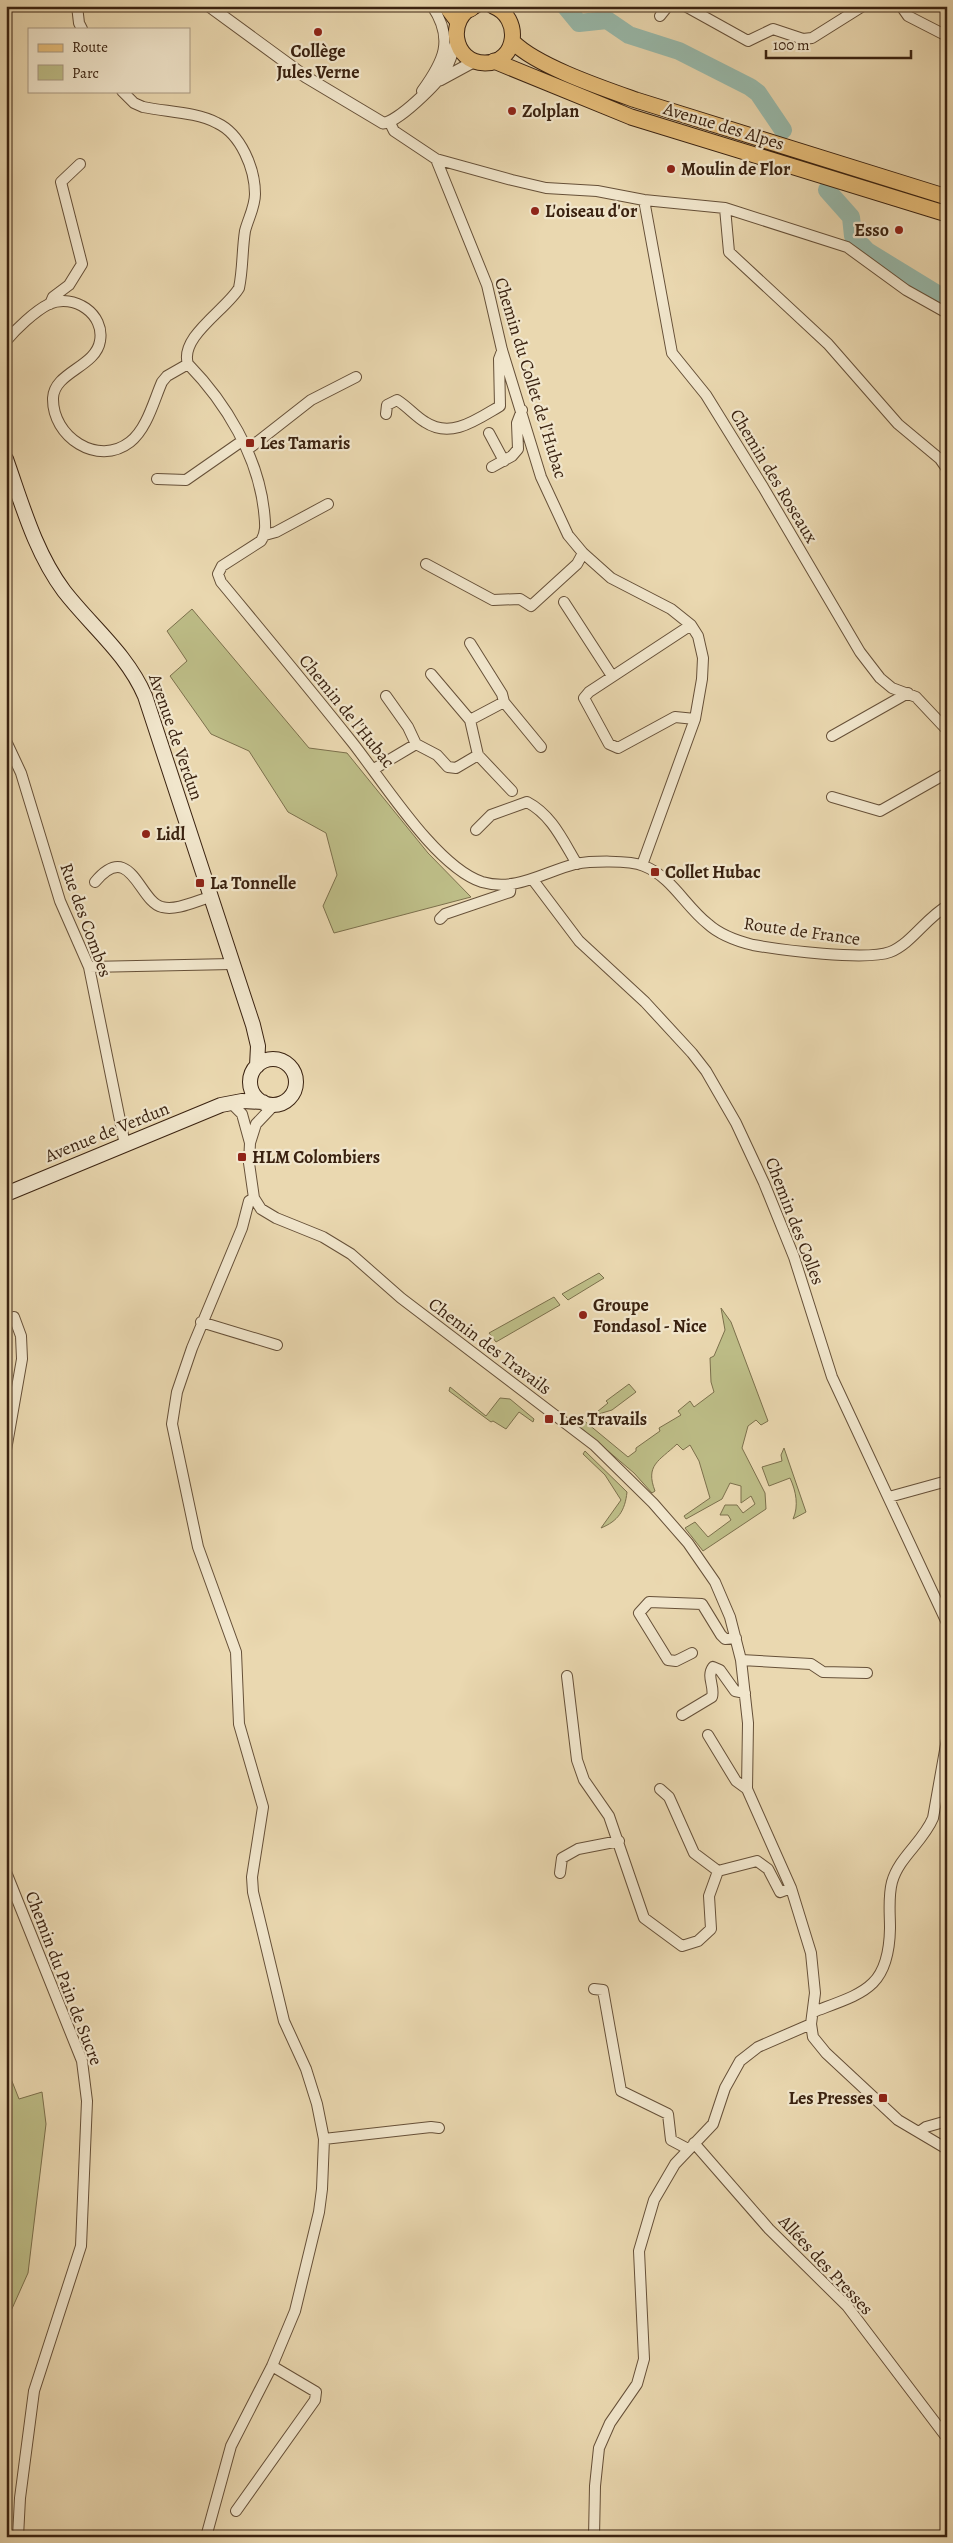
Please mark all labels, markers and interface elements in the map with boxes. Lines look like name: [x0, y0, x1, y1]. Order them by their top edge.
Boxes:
marker: Collège Jules Verne: [312, 26, 324, 38]
legend: [28, 28, 190, 92]
scale bar: [766, 28, 910, 60]
text: 100 m: [773, 35, 810, 55]
text: Route: [72, 37, 108, 57]
place label: Collège Jules Verne: [276, 39, 360, 84]
text: Parc: [72, 63, 99, 83]
street label: Avenue des Alpes: [660, 96, 787, 156]
place label: Zolplan: [522, 99, 579, 123]
marker: Zolplan: [506, 105, 518, 117]
place label: Moulin de Flor: [681, 157, 791, 181]
marker: Moulin de Flor: [665, 163, 677, 175]
place label: L'oiseau d'or: [545, 199, 638, 223]
marker: L'oiseau d'or: [529, 205, 541, 217]
place label: Esso: [854, 218, 889, 242]
marker: Esso: [893, 224, 905, 236]
street label: Chemin du Collet de l'Hubac: [489, 275, 573, 481]
street label: Chemin des Roseaux: [724, 405, 824, 548]
place label: Les Tamaris: [260, 431, 350, 455]
marker: Les Tamaris: [244, 437, 256, 449]
street label: Chemin de l'Hubac: [294, 649, 400, 773]
street label: Avenue de Verdun: [143, 670, 209, 804]
place label: Lidl: [156, 822, 185, 846]
marker: Lidl: [140, 828, 152, 840]
street label: Rue des Combes: [54, 860, 118, 980]
place label: Collet Hubac: [665, 860, 761, 884]
marker: Collet Hubac: [649, 866, 661, 878]
place label: La Tonnelle: [210, 871, 296, 895]
marker: La Tonnelle: [194, 877, 206, 889]
street label: Route de France: [742, 911, 862, 951]
street label: Avenue de Verdun: [40, 1096, 173, 1168]
place label: HLM Colombiers: [252, 1145, 380, 1169]
marker: HLM Colombiers: [236, 1151, 248, 1163]
street label: Chemin des Colles: [760, 1154, 830, 1288]
street label: Chemin des Travails: [424, 1292, 556, 1400]
place label: Groupe Fondasol - Nice: [593, 1293, 707, 1338]
marker: Groupe Fondasol - Nice: [577, 1309, 589, 1321]
place label: Les Travails: [559, 1407, 647, 1431]
marker: Les Travails: [543, 1413, 555, 1425]
street label: Chemin du Pain de Sucre: [20, 1887, 108, 2069]
place label: Les Presses: [788, 2086, 873, 2110]
marker: Les Presses: [877, 2092, 889, 2104]
street label: Allées des Presses: [773, 2209, 879, 2320]

